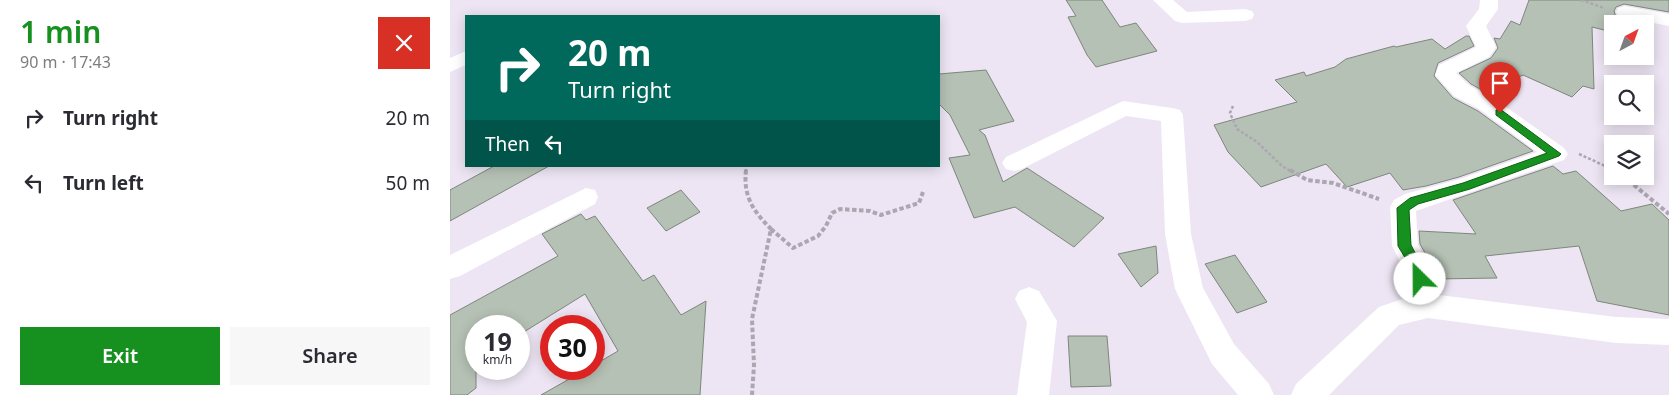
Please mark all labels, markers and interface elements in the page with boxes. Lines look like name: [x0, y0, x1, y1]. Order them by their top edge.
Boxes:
text: 1 min: [20, 11, 101, 52]
north arrow: [1604, 15, 1654, 65]
map controls: [1604, 15, 1654, 185]
button: close: [378, 17, 430, 69]
text: 20 m: [568, 29, 651, 76]
icon: right: [485, 35, 550, 100]
text: 90 m · 17:43: [20, 51, 111, 73]
pin: [1479, 62, 1521, 113]
icon: arrive: [1486, 69, 1514, 97]
text: Turn right: [568, 74, 671, 104]
button: search: [1604, 75, 1654, 125]
icon: right: [20, 104, 48, 132]
text: Turn right: [63, 105, 158, 131]
text: 20 m: [386, 105, 430, 131]
icon: left: [540, 130, 568, 158]
text: Then: [485, 131, 530, 157]
button: layers: [1604, 135, 1654, 185]
icon: left: [20, 169, 48, 197]
text: Turn left: [63, 170, 144, 196]
text: 50 m: [386, 170, 430, 196]
position arrow: [1393, 252, 1445, 304]
speed limit sign: 30: [540, 315, 605, 380]
text: 19: [483, 324, 512, 358]
button: Exit: [20, 327, 220, 385]
button: Share: [230, 327, 430, 385]
text: km/h: [483, 351, 512, 368]

